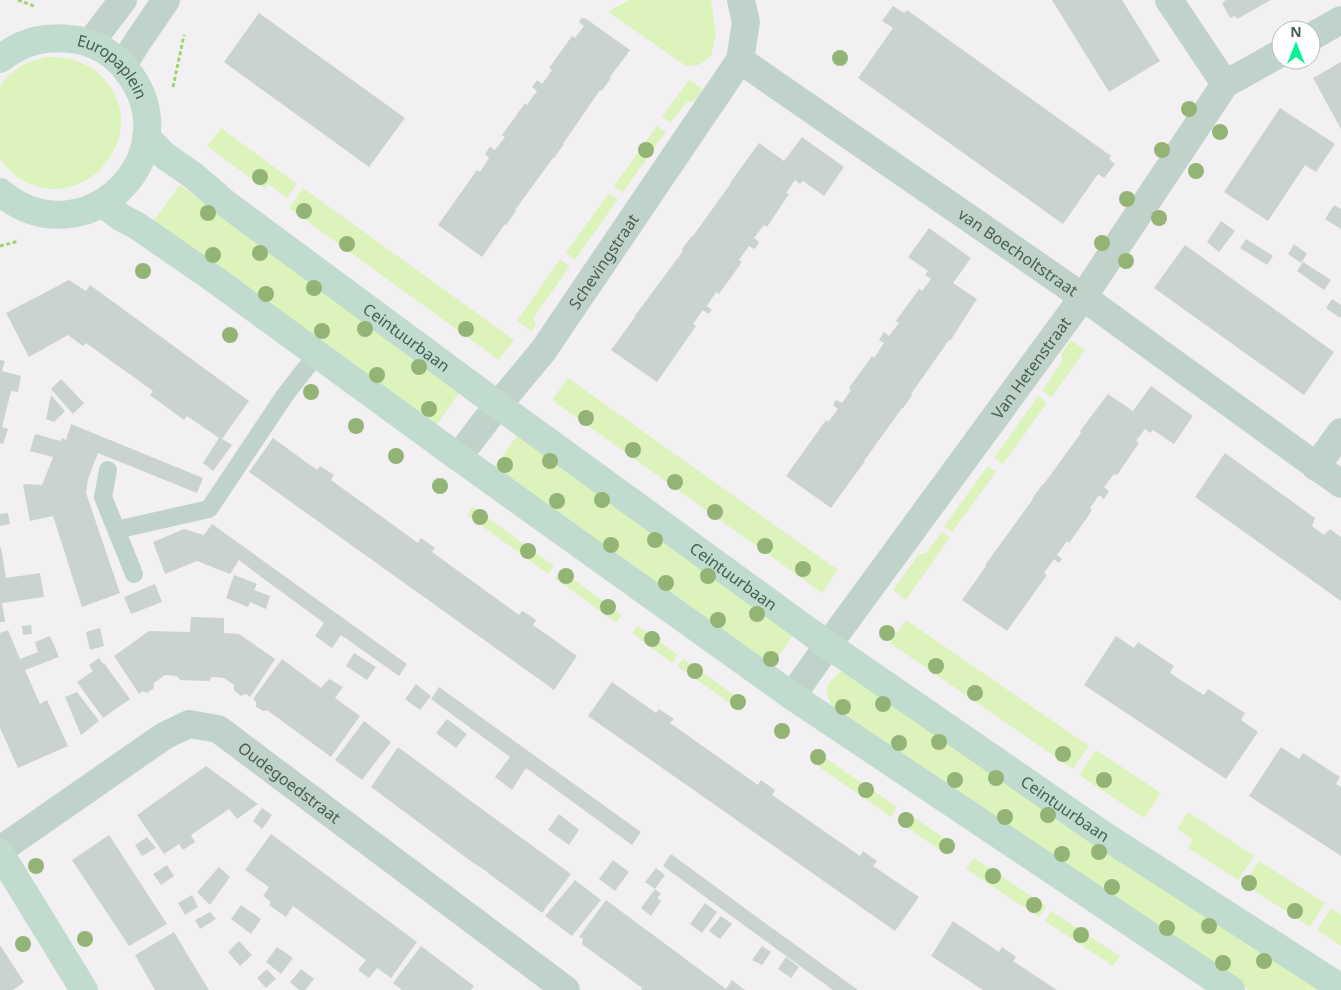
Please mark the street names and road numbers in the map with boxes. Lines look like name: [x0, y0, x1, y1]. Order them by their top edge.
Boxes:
street label: Europaplein: [75, 29, 153, 102]
street label: van Boecholtstraat: [954, 203, 1082, 301]
street label: Schevingstraat: [563, 209, 644, 313]
street label: Ceintuurbaan: [359, 298, 454, 377]
street label: Van Hetenstraat: [986, 312, 1076, 423]
street label: Ceintuurbaan: [685, 537, 782, 615]
street label: Oudegoedstraat: [233, 737, 345, 828]
street label: Ceintuurbaan: [1017, 770, 1114, 847]

